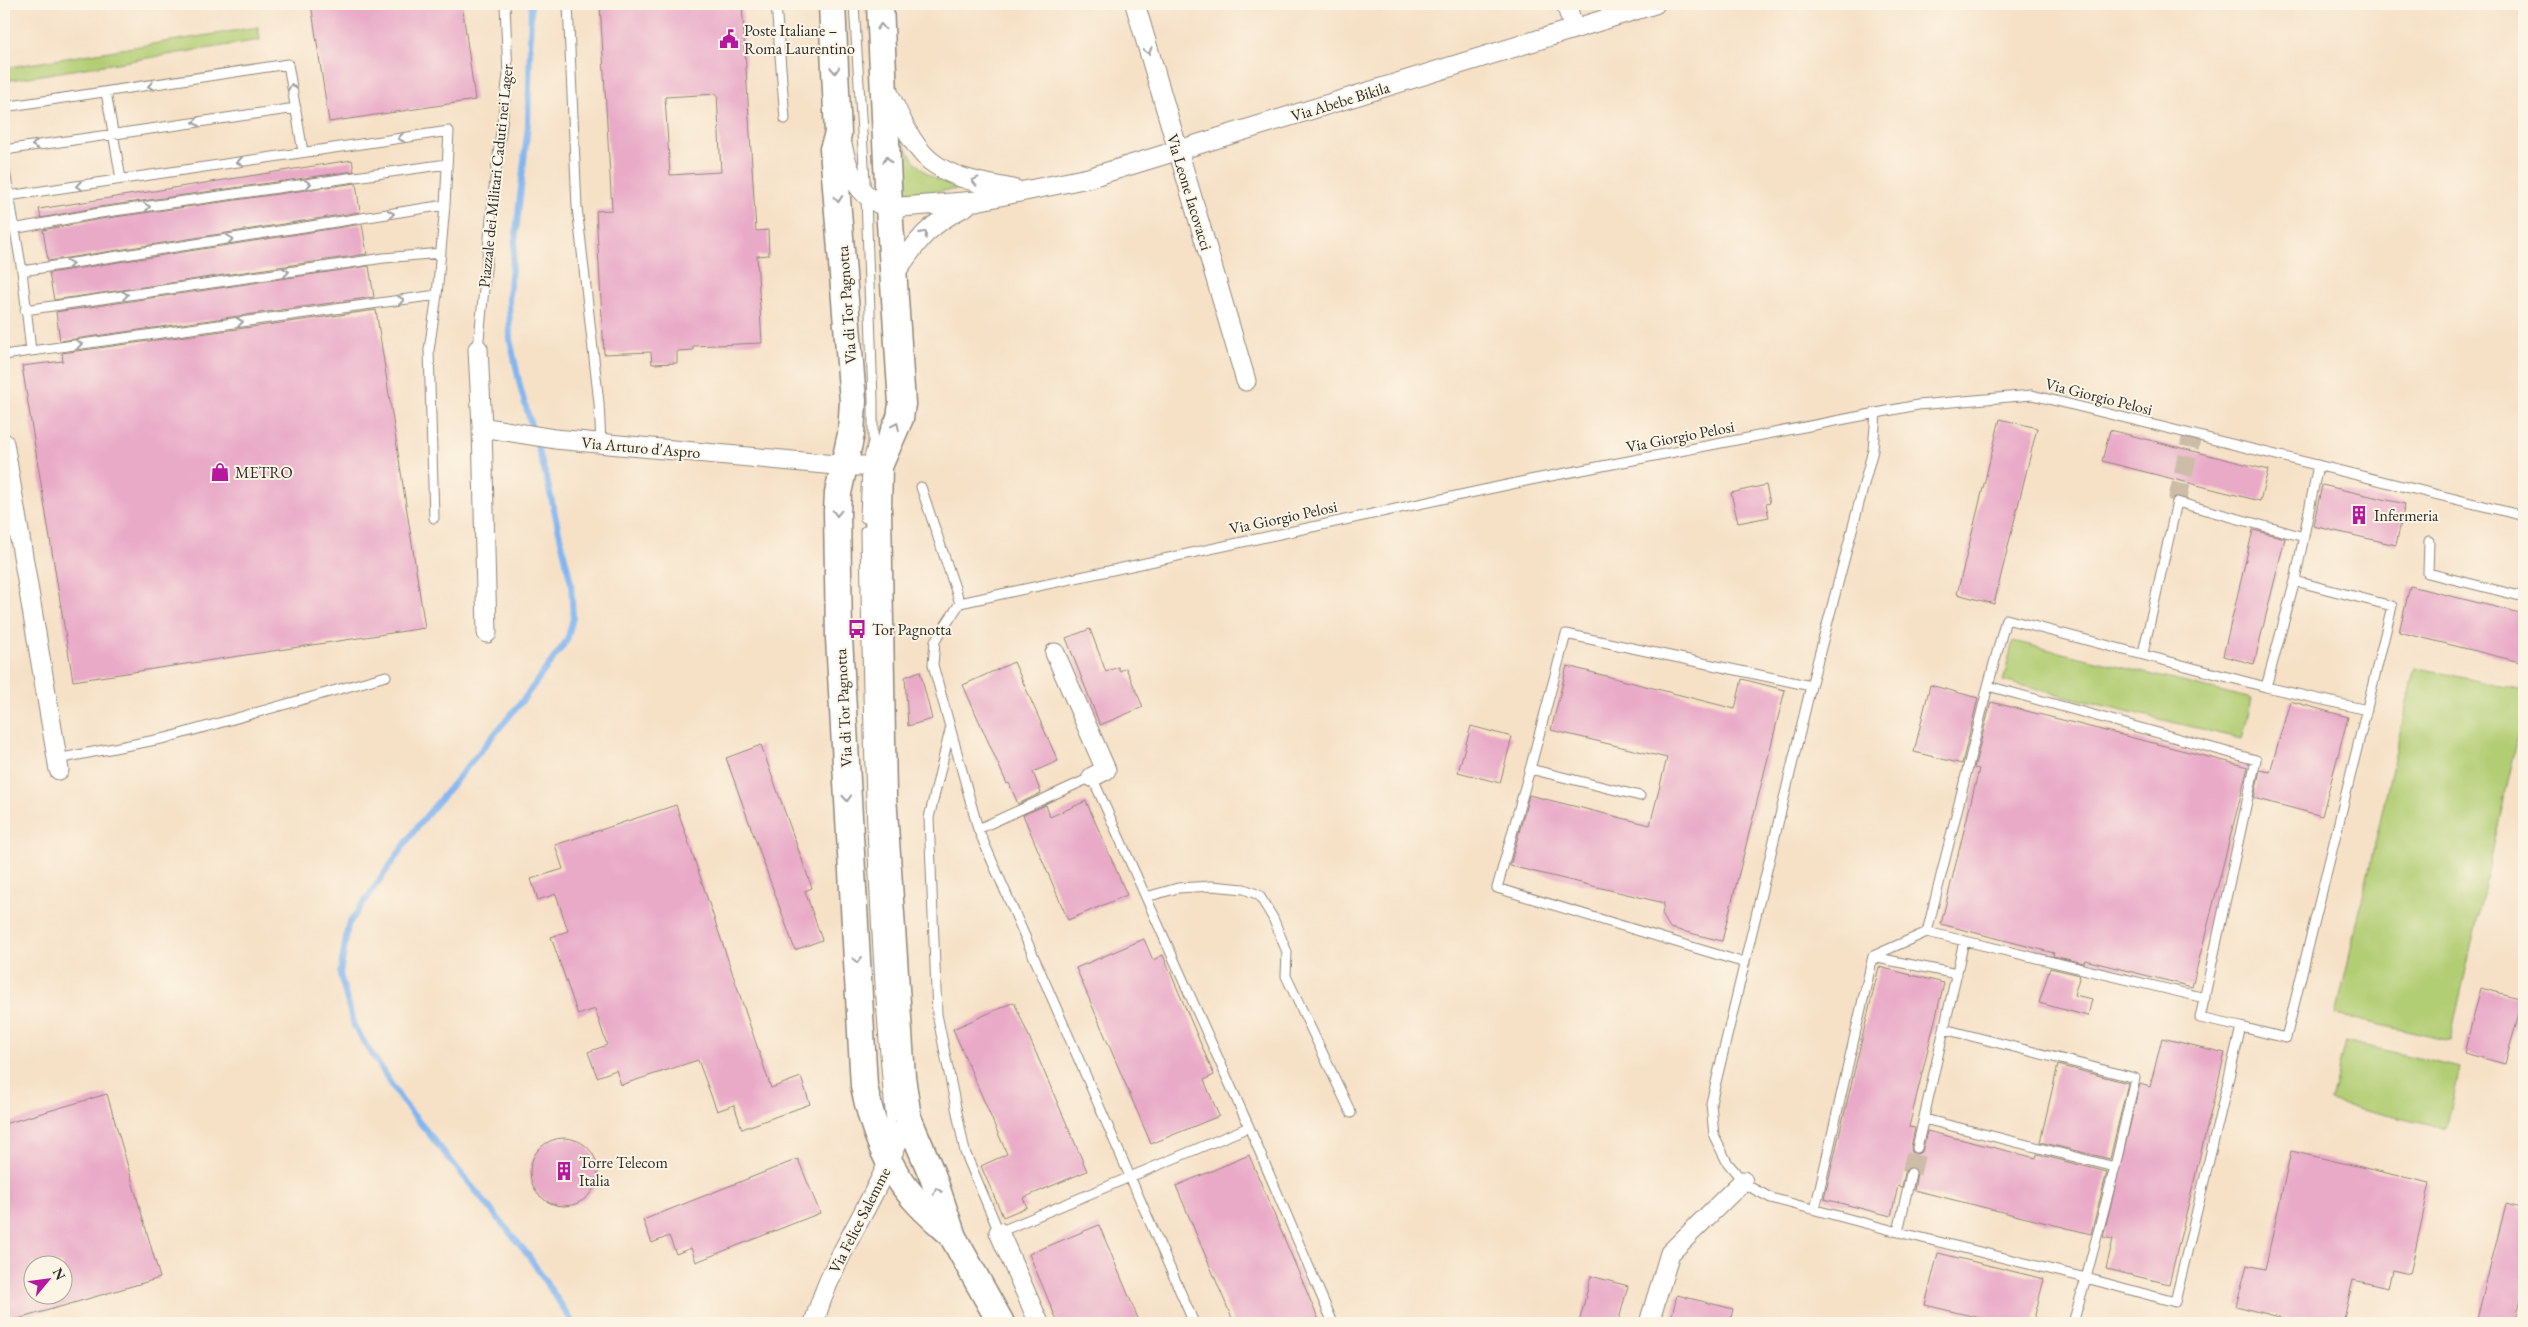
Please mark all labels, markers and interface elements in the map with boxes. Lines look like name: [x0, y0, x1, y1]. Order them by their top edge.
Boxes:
place label: Poste Italiane – Roma Laurentino: [744, 20, 855, 59]
one-way arrow: [875, 22, 886, 30]
public building icon: Poste Italiane – Roma Laurentino: [718, 28, 740, 50]
one-way arrow: [1143, 46, 1153, 54]
street label: Piazzale dei Militari Caduti nei Lager: [473, 63, 518, 289]
one-way arrow: [829, 66, 840, 74]
street label: Via Abebe Bikila: [1288, 76, 1393, 126]
one-way arrow: [146, 80, 155, 90]
one-way arrow: [287, 83, 298, 91]
one-way arrow: [191, 117, 200, 127]
street label: Via Leone Iacovacci: [1162, 131, 1217, 253]
one-way arrow: [396, 132, 404, 143]
one-way arrow: [30, 139, 38, 150]
one-way arrow: [882, 155, 892, 163]
one-way arrow: [235, 156, 243, 167]
one-way arrow: [971, 176, 980, 187]
one-way arrow: [305, 179, 313, 190]
one-way arrow: [75, 180, 83, 190]
one-way arrow: [832, 195, 843, 203]
one-way arrow: [144, 202, 152, 213]
one-way arrow: [387, 209, 395, 219]
one-way arrow: [918, 231, 927, 240]
one-way arrow: [227, 234, 235, 245]
street label: Via di Tor Pagnotta: [832, 244, 861, 365]
one-way arrow: [66, 259, 74, 270]
one-way arrow: [282, 267, 290, 278]
one-way arrow: [121, 290, 129, 301]
one-way arrow: [397, 295, 405, 306]
one-way arrow: [236, 317, 244, 328]
one-way arrow: [74, 340, 83, 350]
street label: Via Giorgio Pelosi: [2043, 373, 2155, 420]
street label: Via Giorgio Pelosi: [1624, 416, 1736, 457]
one-way arrow: [890, 422, 901, 431]
street label: Via Arturo d'Aspro: [581, 432, 701, 463]
shop icon: METRO: [209, 461, 231, 483]
place label: METRO: [235, 462, 293, 483]
street label: Via Giorgio Pelosi: [1227, 496, 1339, 539]
building icon: Infermeria: [2348, 504, 2370, 526]
place label: Infermeria: [2374, 505, 2439, 526]
one-way arrow: [832, 510, 842, 518]
bus stop icon: Tor Pagnotta: [846, 618, 868, 640]
place label: Tor Pagnotta: [872, 619, 952, 640]
street label: Via di Tor Pagnotta: [830, 647, 857, 768]
one-way arrow: [842, 795, 853, 803]
one-way arrow: [851, 957, 862, 965]
place label: Torre Telecom Italia: [579, 1152, 668, 1191]
building icon: Torre Telecom Italia: [553, 1160, 575, 1182]
street label: Via Felice Salemme: [824, 1164, 895, 1277]
one-way arrow: [933, 1187, 943, 1195]
north arrow: [22, 1254, 72, 1304]
text: N: [49, 1264, 70, 1284]

